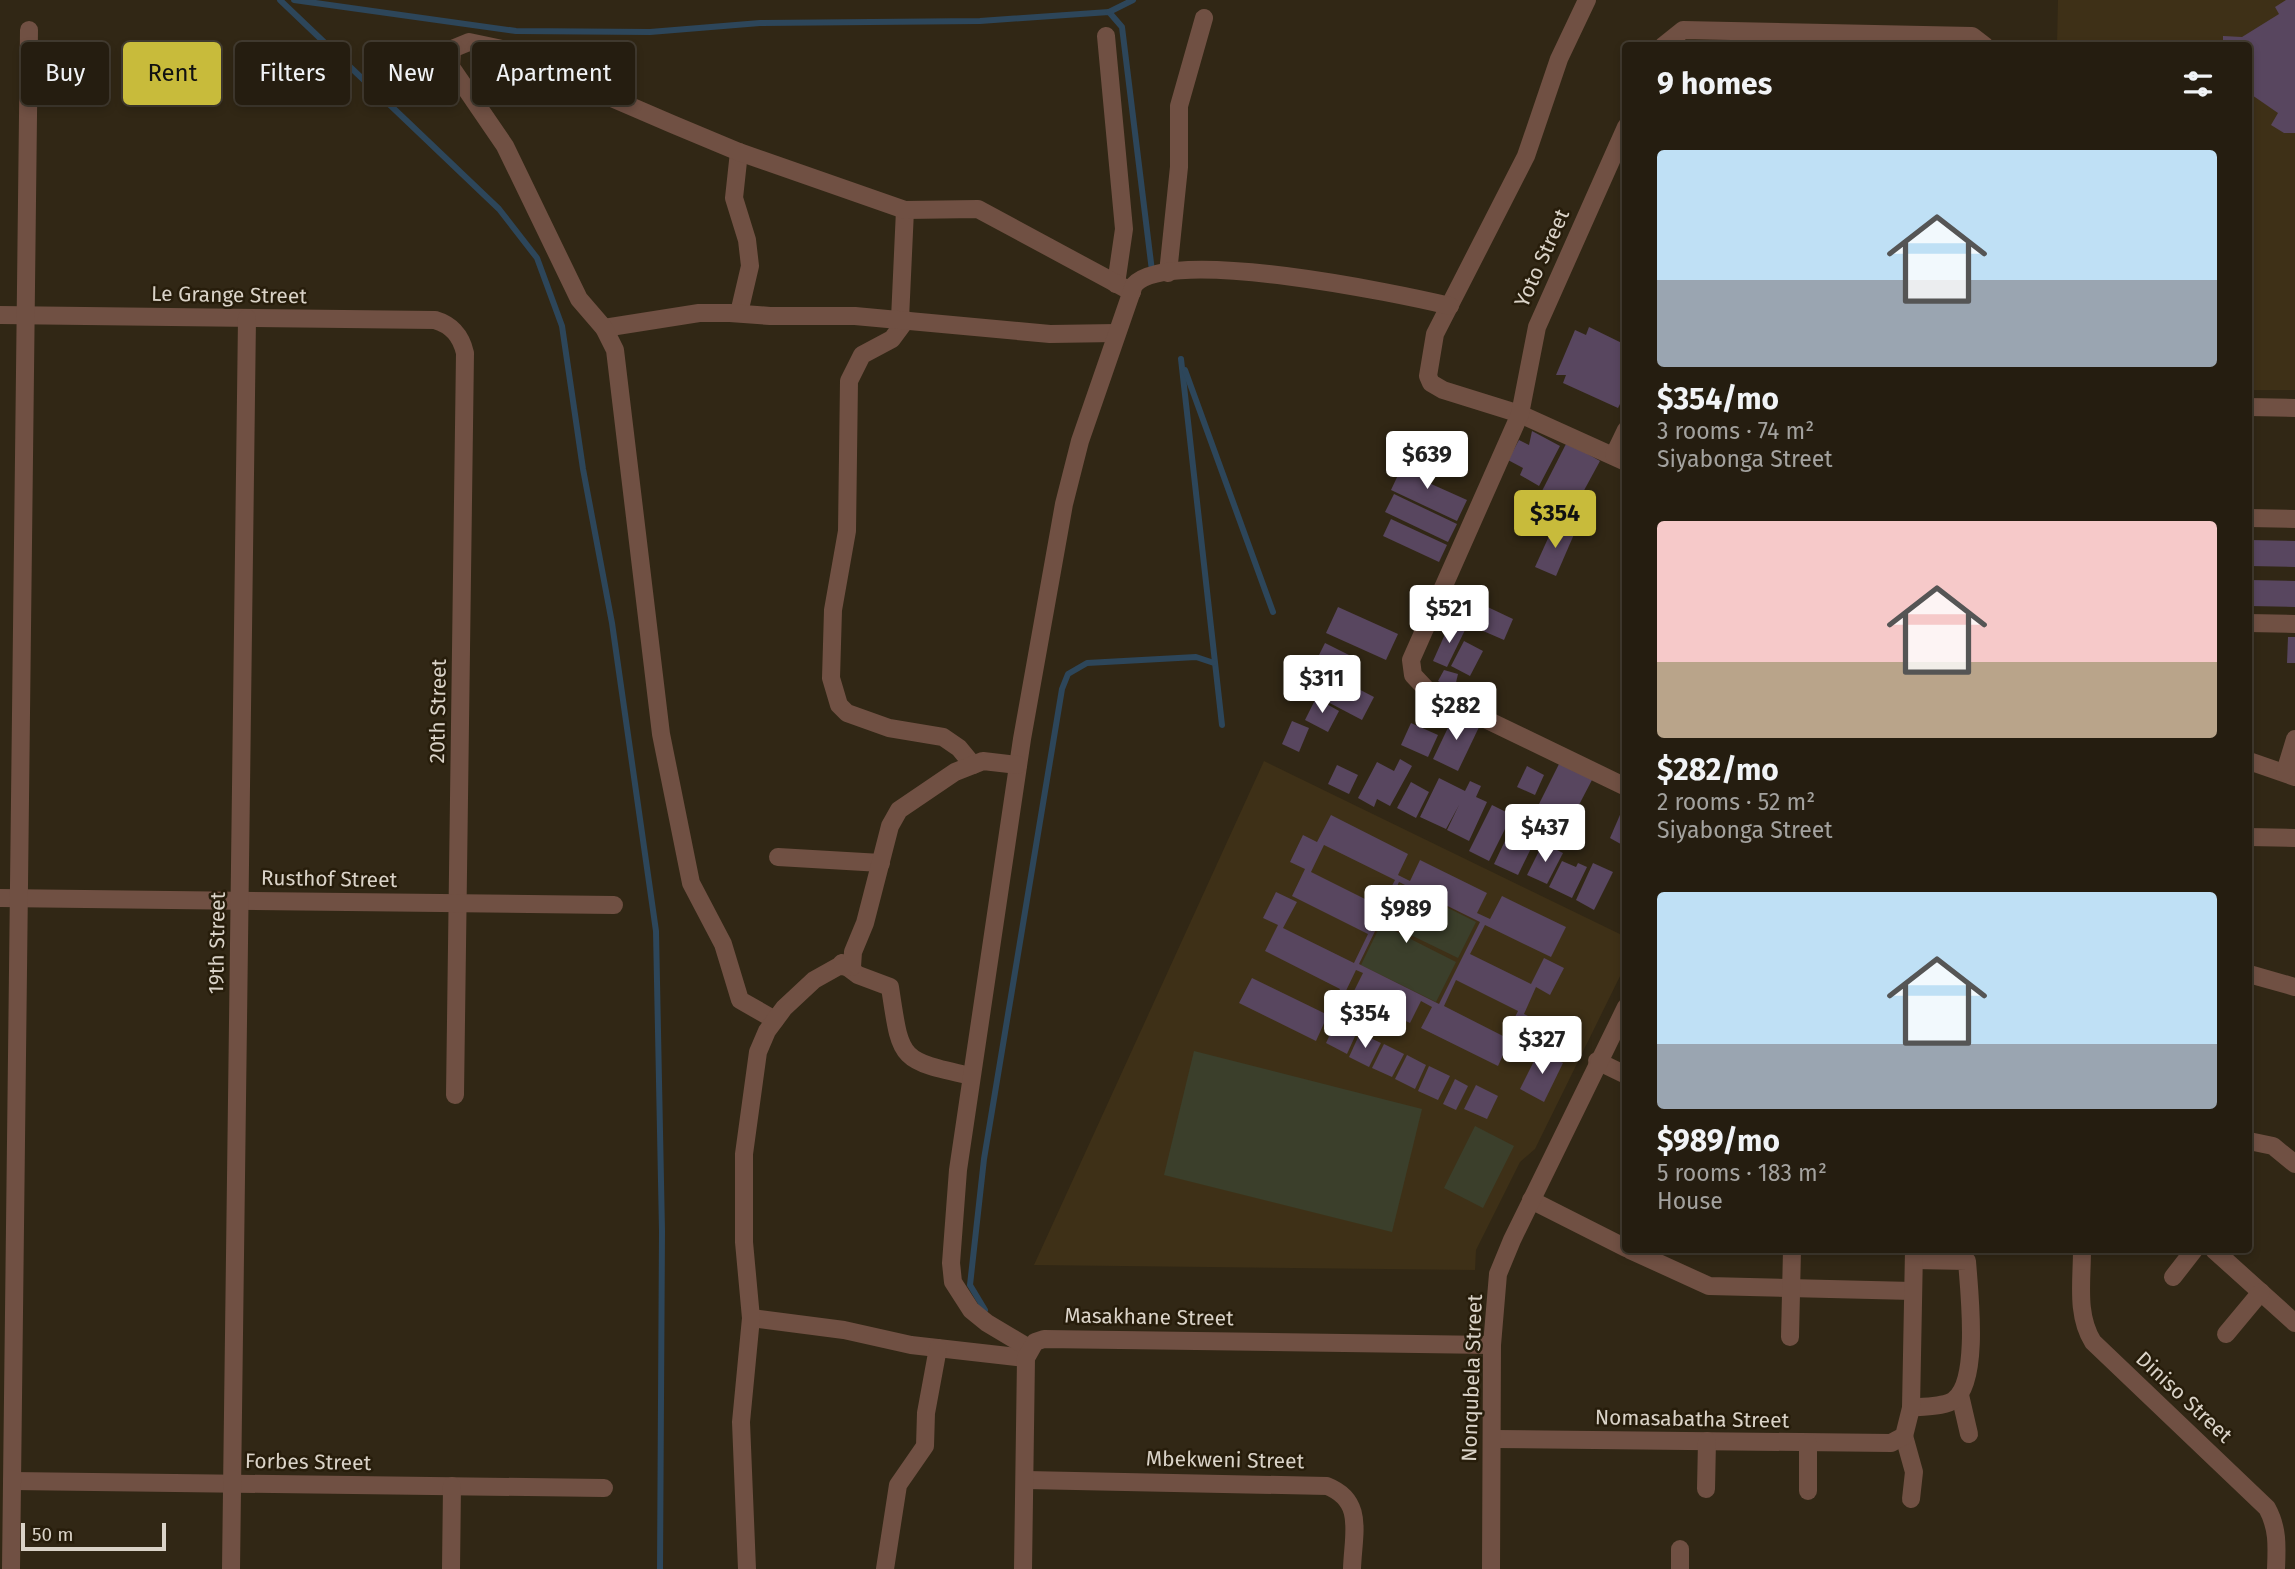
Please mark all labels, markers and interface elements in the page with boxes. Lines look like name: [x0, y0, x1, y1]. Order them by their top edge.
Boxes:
chip: Buy: [21, 42, 109, 105]
chip: Rent: [123, 42, 221, 105]
chip: Filters: [235, 42, 350, 105]
chip: New: [364, 42, 458, 105]
chip: Apartment: [472, 42, 635, 105]
icon: filters: [2179, 65, 2217, 103]
text: 9 homes: [1657, 66, 1772, 102]
icon: home: [1874, 196, 2000, 322]
street label: Yoto Street: [1509, 205, 1575, 311]
street label: Le Grange Street: [151, 281, 308, 309]
text: $354/mo: [1657, 381, 1779, 417]
text: 3 rooms · 74 m²: [1657, 417, 1814, 445]
pin: $639: [1386, 432, 1468, 491]
text: $639: [1402, 440, 1452, 468]
text: Siyabonga Street: [1657, 445, 1833, 473]
pin: $354: [1514, 490, 1596, 550]
text: $354: [1530, 499, 1580, 527]
icon: home: [1874, 567, 2000, 693]
pin: $521: [1408, 586, 1490, 645]
text: $521: [1426, 594, 1472, 622]
pin: $311: [1281, 656, 1363, 715]
street label: 20th Street: [424, 658, 452, 763]
text: $311: [1299, 664, 1345, 692]
pin: $282: [1415, 682, 1497, 742]
text: $282: [1431, 691, 1481, 719]
text: $282/mo: [1657, 752, 1779, 788]
text: 2 rooms · 52 m²: [1657, 788, 1815, 816]
pin: $437: [1504, 804, 1586, 864]
text: $437: [1521, 813, 1569, 841]
text: Siyabonga Street: [1657, 816, 1833, 844]
street label: Rusthof Street: [261, 865, 398, 893]
pin: $989: [1365, 886, 1447, 945]
street label: 19th Street: [203, 891, 231, 994]
text: $989: [1380, 894, 1432, 922]
icon: home: [1874, 938, 2000, 1064]
pin: $354: [1324, 990, 1406, 1050]
text: $354: [1340, 999, 1390, 1027]
pin: $327: [1501, 1016, 1583, 1076]
text: $327: [1519, 1025, 1565, 1053]
text: $989/mo: [1657, 1123, 1780, 1159]
text: 5 rooms · 183 m²: [1657, 1159, 1827, 1187]
text: House: [1657, 1187, 1723, 1215]
street label: Nonqubela Street: [1456, 1293, 1488, 1462]
street label: Masakhane Street: [1064, 1303, 1234, 1331]
street label: Diniso Street: [2130, 1346, 2238, 1448]
street label: Nomasabatha Street: [1595, 1404, 1790, 1434]
street label: Mbekweni Street: [1146, 1446, 1305, 1474]
street label: Forbes Street: [245, 1448, 372, 1476]
scale bar: [21, 1520, 166, 1552]
text: 50 m: [32, 1523, 73, 1546]

